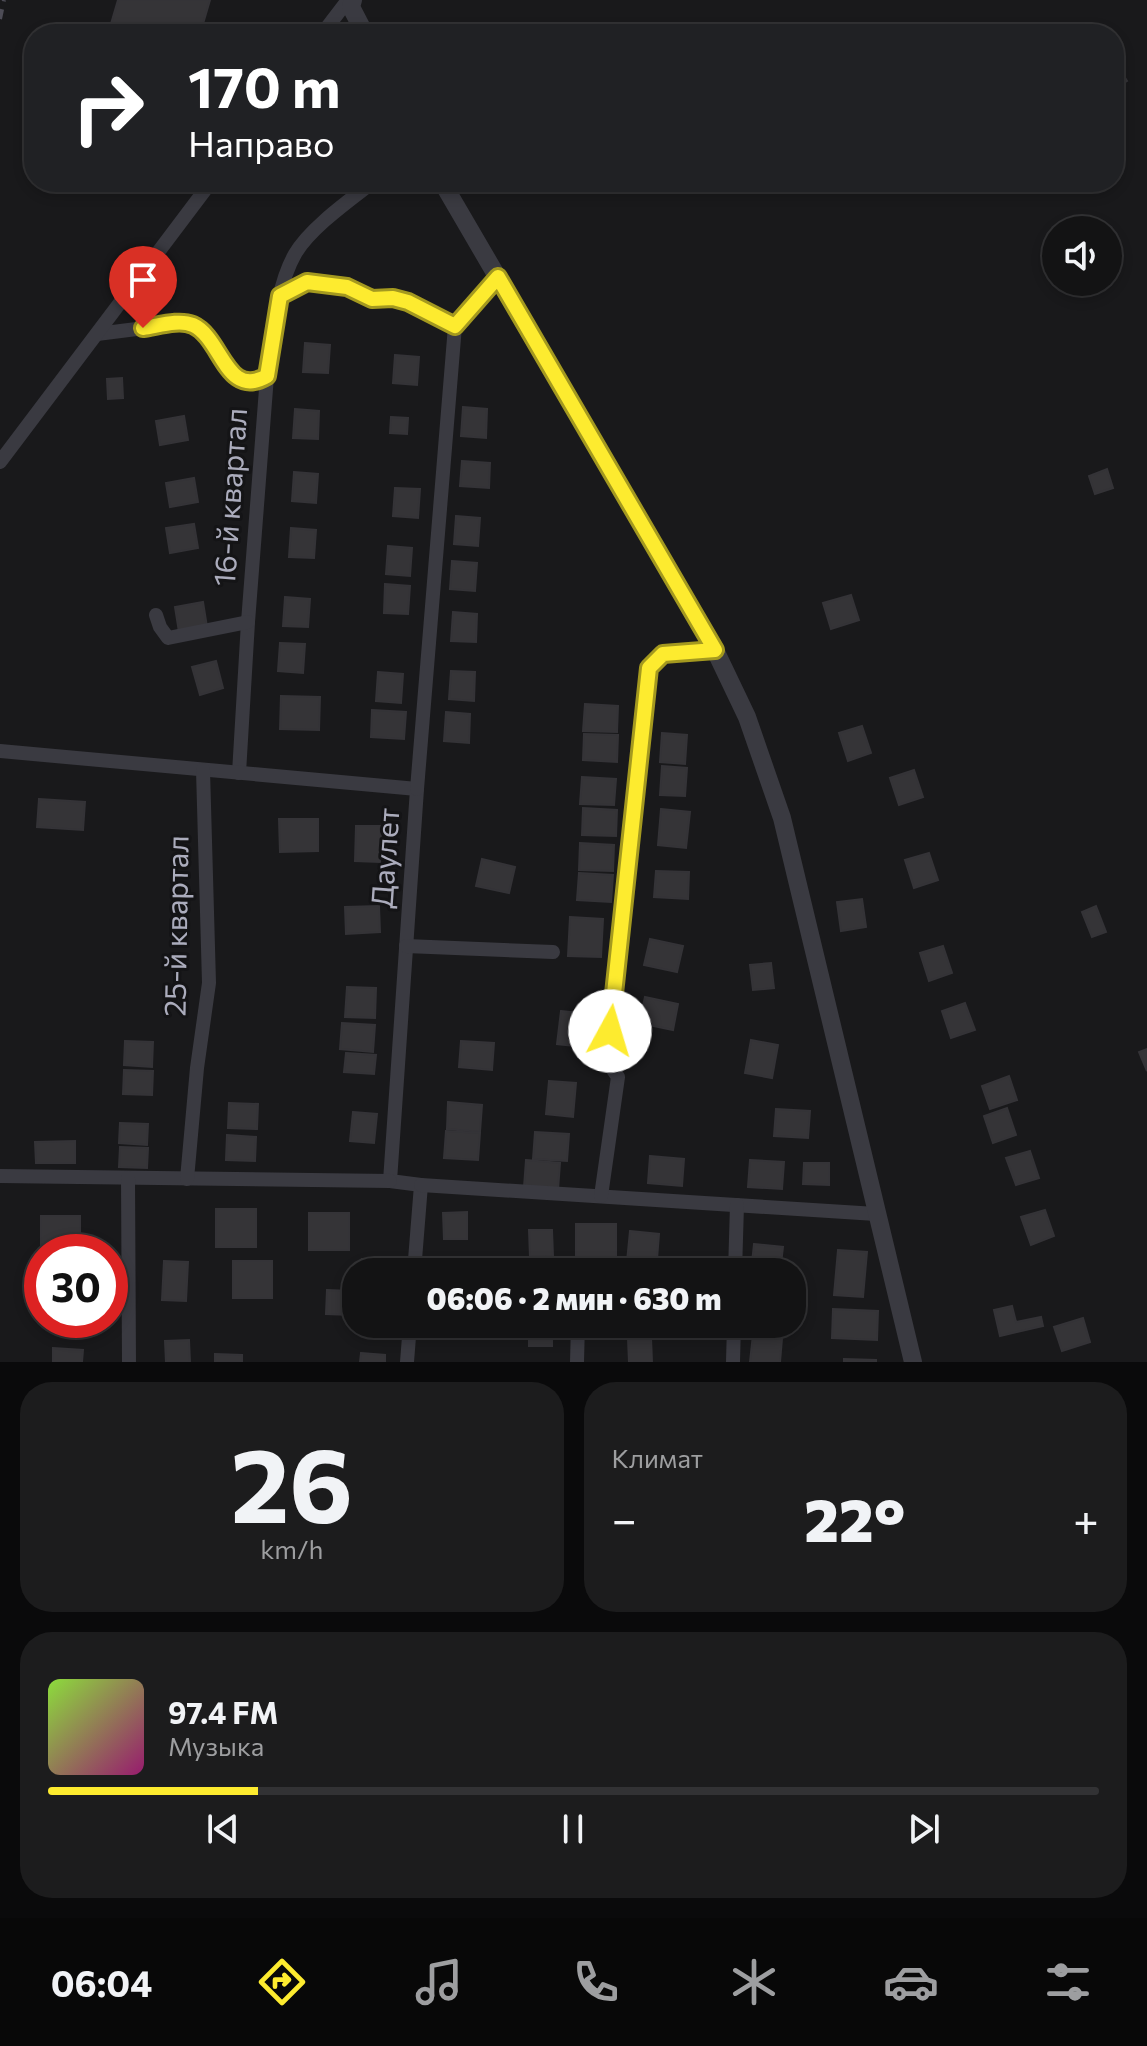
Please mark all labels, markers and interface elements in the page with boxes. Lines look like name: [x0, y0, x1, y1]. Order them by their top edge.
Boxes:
text: 170 m: [188, 51, 341, 120]
icon: right: [56, 56, 160, 160]
text: Направо: [188, 120, 334, 164]
map controls: [1042, 216, 1122, 296]
button: sound: [1042, 216, 1122, 296]
pin: [109, 246, 177, 328]
icon: arrive: [121, 258, 165, 302]
street label: 16-й квартал: [204, 406, 253, 587]
street label: Даулет: [362, 806, 405, 909]
street label: 25-й квартал: [154, 835, 195, 1017]
position arrow: [568, 989, 652, 1073]
speed limit sign: 30: [24, 1234, 128, 1338]
text: 06:06 · 2 мин · 630 m: [427, 1279, 721, 1316]
text: 26: [230, 1417, 353, 1544]
text: Климат: [612, 1442, 703, 1473]
text: 22°: [804, 1481, 905, 1554]
text: −: [612, 1491, 637, 1545]
text: +: [1073, 1491, 1099, 1545]
text: km/h: [260, 1533, 323, 1564]
text: 97.4 FM: [168, 1693, 278, 1730]
text: Музыка: [168, 1730, 264, 1761]
icon: previous: [201, 1807, 245, 1851]
icon: pause: [551, 1807, 595, 1851]
icon: next: [902, 1807, 946, 1851]
icon: directions: [254, 1954, 310, 2010]
icon: music: [411, 1954, 467, 2010]
icon: phone: [568, 1954, 624, 2010]
icon: climate: [726, 1954, 782, 2010]
icon: car: [883, 1954, 939, 2010]
icon: filters: [1040, 1954, 1096, 2010]
text: 06:04: [51, 1960, 152, 2004]

